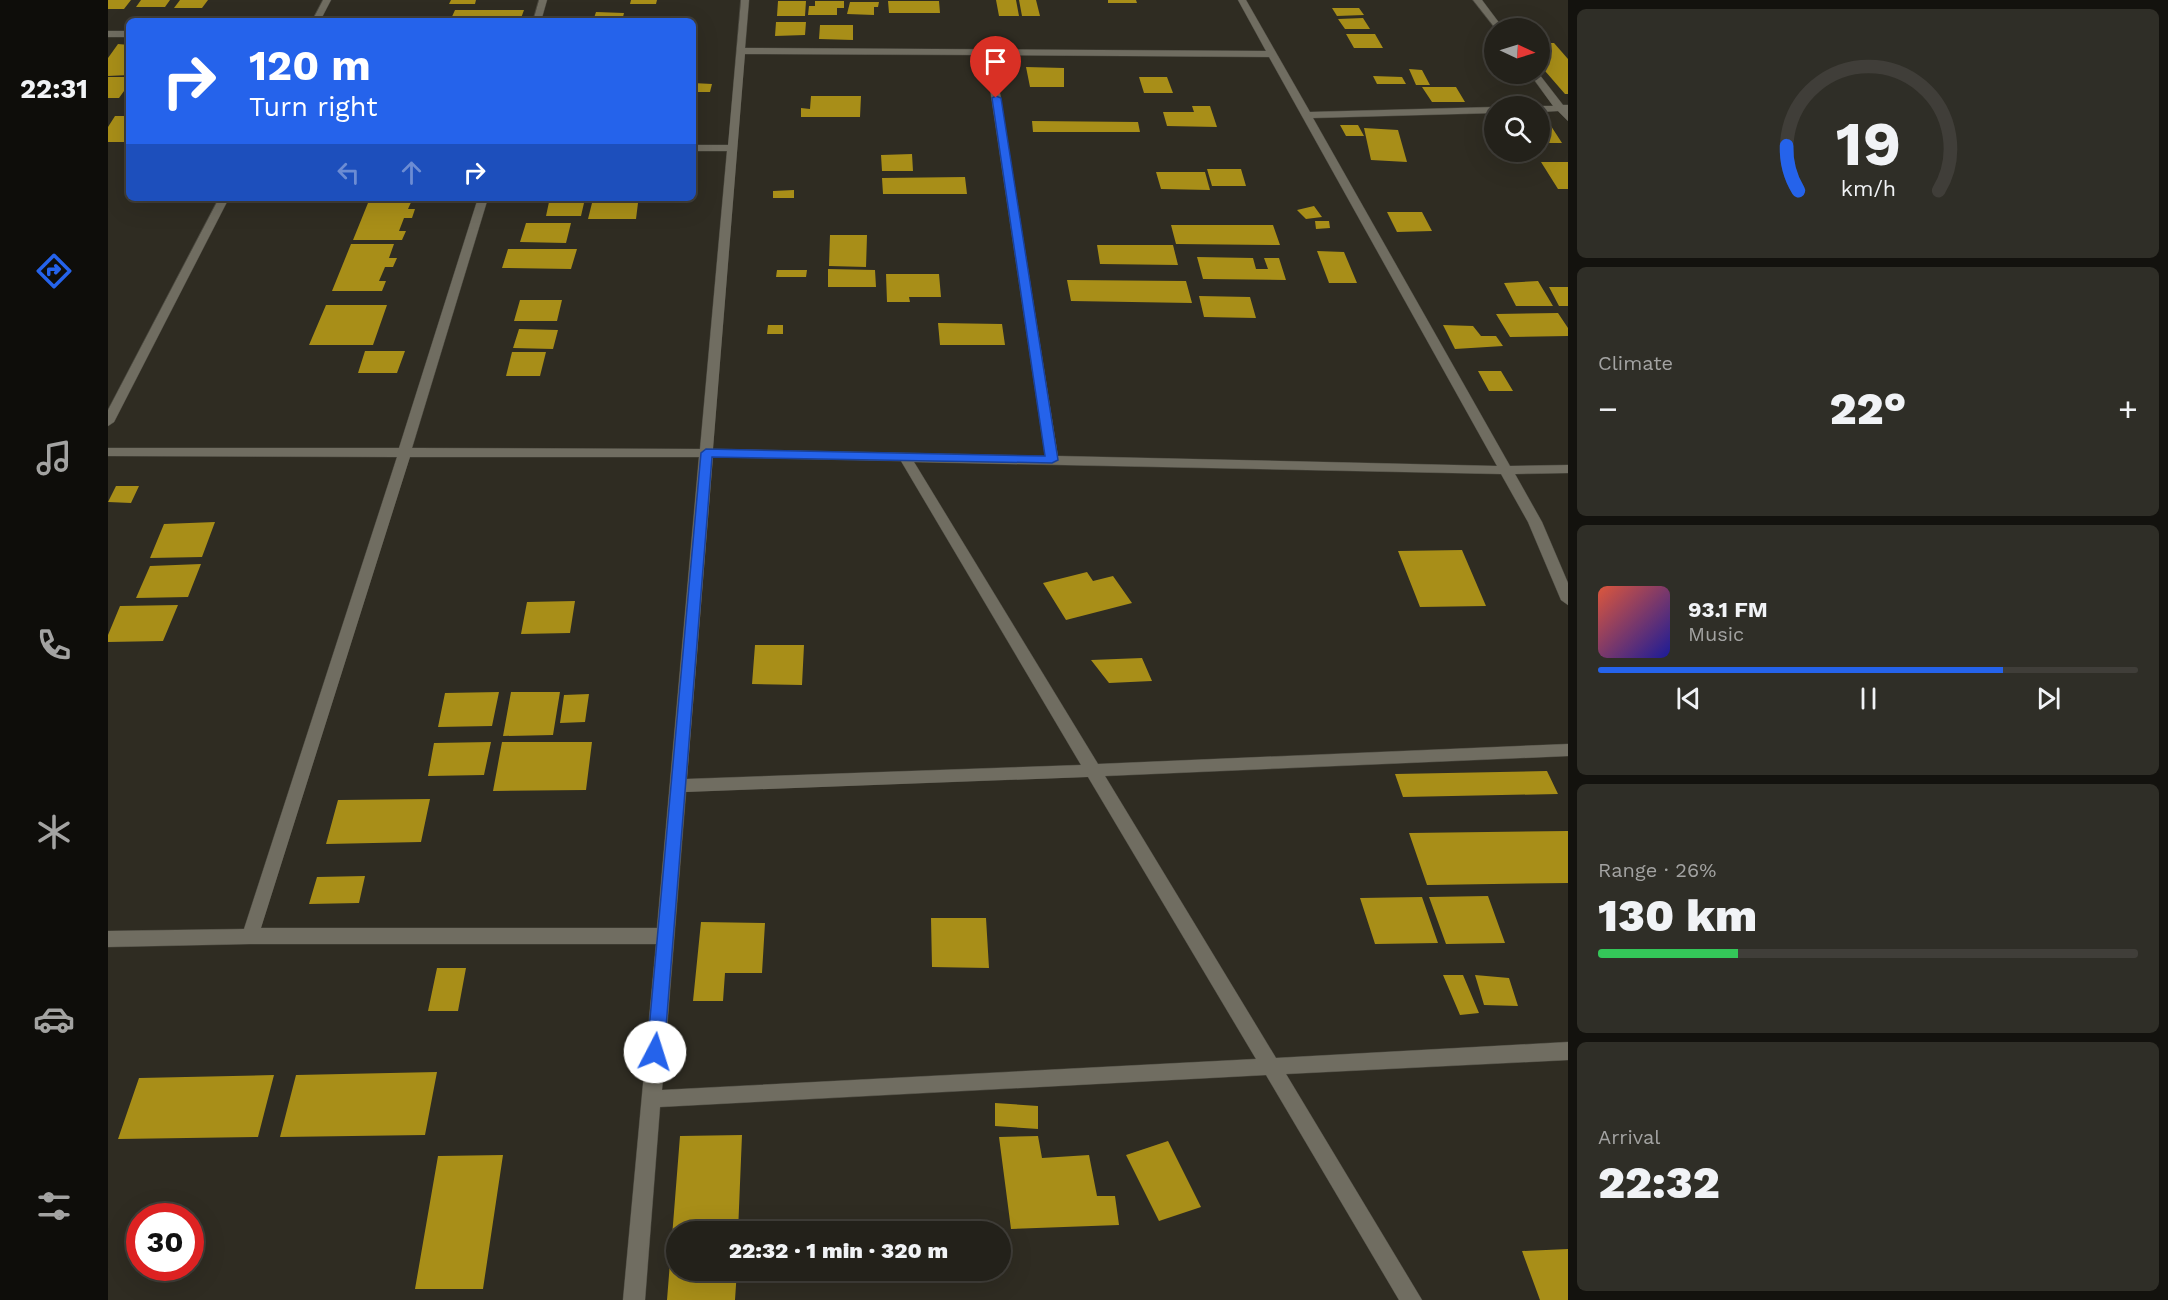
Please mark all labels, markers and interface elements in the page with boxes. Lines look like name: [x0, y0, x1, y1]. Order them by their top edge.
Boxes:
north arrow: [1484, 18, 1550, 84]
map controls: [1484, 18, 1550, 162]
pin: [970, 36, 1021, 98]
text: 120 m: [249, 41, 371, 90]
icon: right: [150, 42, 228, 120]
icon: arrive: [979, 45, 1012, 78]
text: 22:31: [20, 73, 88, 105]
text: Turn right: [249, 91, 378, 123]
button: search: [1484, 96, 1550, 162]
text: 19: [1835, 107, 1901, 180]
icon: left: [332, 156, 365, 189]
icon: ahead: [395, 156, 428, 189]
icon: right: [458, 156, 491, 189]
text: km/h: [1840, 176, 1896, 201]
icon: directions: [33, 250, 75, 292]
text: Climate: [1598, 351, 1673, 375]
text: 22°: [1830, 382, 1906, 435]
text: −: [1598, 389, 1618, 428]
text: +: [2118, 389, 2138, 428]
icon: music: [33, 437, 75, 479]
text: 93.1 FM: [1688, 597, 1768, 622]
text: Music: [1688, 622, 1744, 646]
icon: phone: [33, 624, 75, 666]
icon: previous: [1672, 682, 1705, 715]
icon: pause: [1852, 682, 1885, 715]
icon: next: [2032, 682, 2065, 715]
icon: climate: [33, 811, 75, 853]
text: Range · 26%: [1598, 858, 1716, 882]
text: 130 km: [1598, 889, 1757, 942]
icon: car: [33, 998, 75, 1040]
position arrow: [623, 1020, 687, 1084]
text: Arrival: [1598, 1125, 1660, 1149]
text: 22:32: [1598, 1156, 1720, 1209]
icon: filters: [33, 1185, 75, 1227]
speed limit sign: 30: [126, 1203, 204, 1281]
text: 22:32 · 1 min · 320 m: [729, 1238, 948, 1263]

